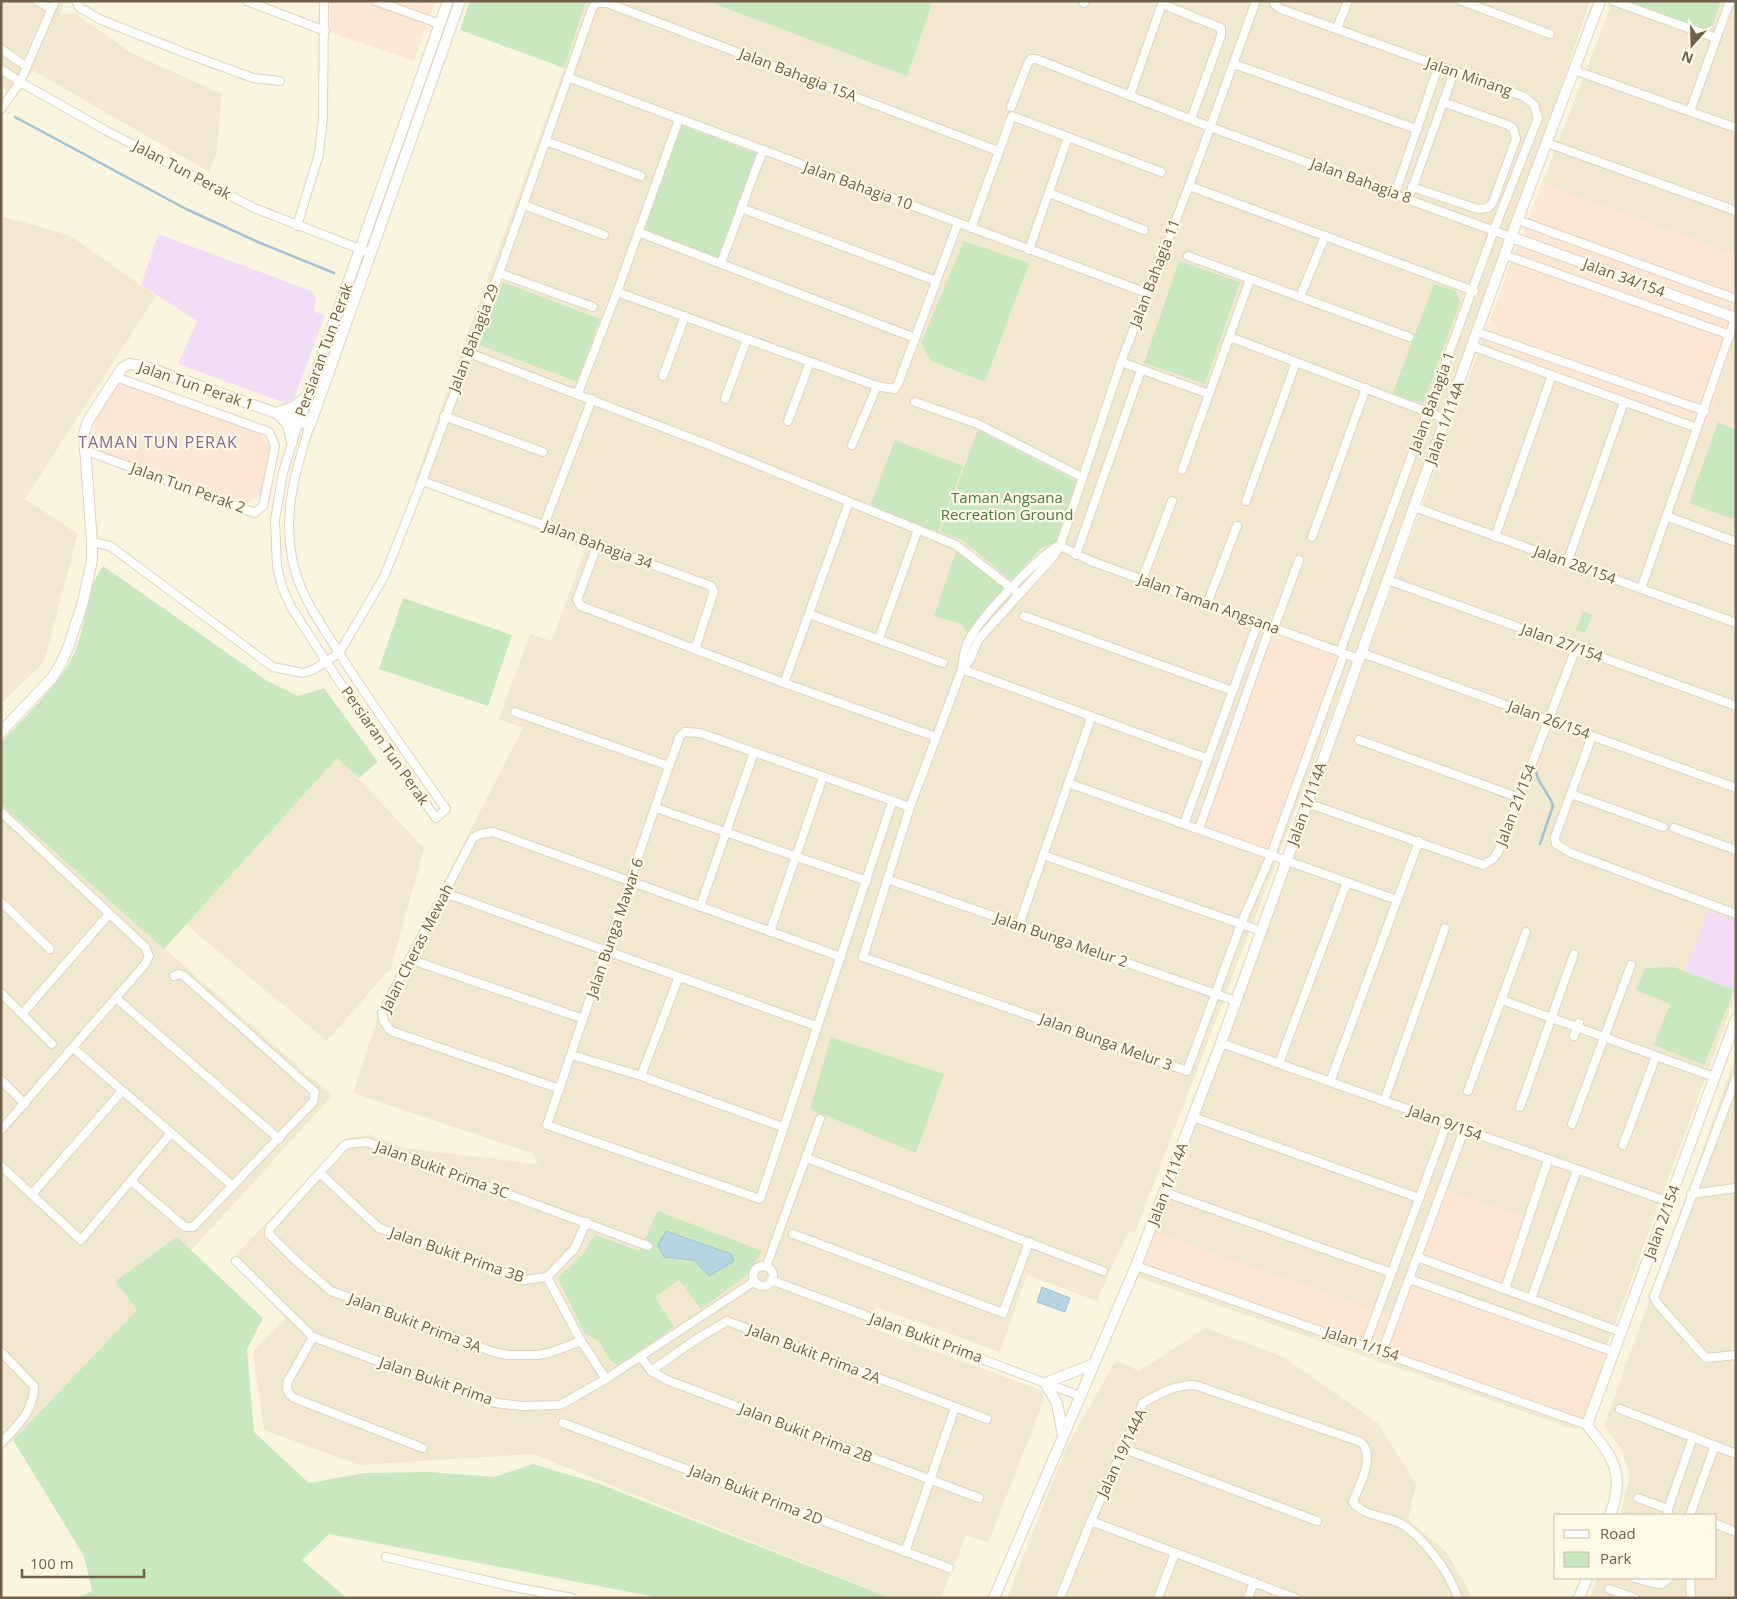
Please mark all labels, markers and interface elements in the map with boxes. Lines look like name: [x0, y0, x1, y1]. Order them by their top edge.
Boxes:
north arrow: [1667, 20, 1717, 70]
street label: Jalan Bahagia 15A: [735, 42, 860, 106]
text: N: [1679, 47, 1696, 69]
street label: Jalan Minang: [1422, 51, 1515, 100]
street label: Jalan Tun Perak: [128, 134, 235, 203]
street label: Jalan Bahagia 8: [1306, 152, 1415, 208]
street label: Jalan Bahagia 10: [799, 155, 916, 214]
street label: Jalan Bahagia 11: [1124, 216, 1184, 332]
street label: Jalan 34/154: [1579, 252, 1669, 301]
street label: Persiaran Tun Perak: [290, 280, 357, 419]
street label: Jalan Bahagia 29: [443, 281, 503, 397]
street label: Jalan Bahagia 1: [1403, 348, 1459, 457]
street label: Jalan Tun Perak 1: [134, 355, 257, 414]
street label: Jalan 1/114A: [1419, 378, 1468, 469]
district label: TAMAN TUN PERAK: [78, 431, 238, 453]
street label: Jalan Tun Perak 2: [126, 456, 248, 517]
park label: Taman Angsana Recreation Ground: [941, 487, 1073, 524]
street label: Jalan Bahagia 34: [539, 514, 656, 573]
street label: Jalan 28/154: [1530, 539, 1620, 588]
street label: Jalan Taman Angsana: [1134, 567, 1283, 638]
street label: Jalan 27/154: [1517, 617, 1607, 666]
street label: Persiaran Tun Perak: [337, 682, 434, 809]
street label: Jalan 26/154: [1504, 694, 1594, 743]
street label: Jalan 1/114A: [1281, 759, 1330, 850]
street label: Jalan 21/154: [1490, 761, 1540, 850]
street label: Jalan Bunga Mawar 6: [580, 855, 647, 1002]
street label: Jalan Cheras Mewah: [374, 880, 457, 1017]
street label: Jalan Bunga Melur 2: [990, 906, 1131, 971]
street label: Jalan Bunga Melur 3: [1035, 1007, 1175, 1074]
street label: Jalan 9/154: [1404, 1099, 1486, 1145]
street label: Jalan Bukit Prima 3C: [371, 1135, 512, 1202]
street label: Jalan 1/114A: [1141, 1139, 1192, 1230]
street label: Jalan 2/154: [1638, 1181, 1684, 1263]
street label: Jalan Bukit Prima 3B: [386, 1221, 527, 1286]
street label: Jalan Bukit Prima 3A: [344, 1287, 485, 1357]
street label: Jalan Bukit Prima: [865, 1307, 985, 1367]
street label: Jalan Bukit Prima 2A: [743, 1318, 884, 1388]
street label: Jalan 1/154: [1321, 1320, 1403, 1365]
street label: Jalan Bukit Prima: [375, 1351, 496, 1409]
street label: Jalan Bukit Prima 2B: [735, 1397, 876, 1467]
street label: Jalan 19/144A: [1091, 1405, 1151, 1502]
street label: Jalan Bukit Prima 2D: [685, 1459, 826, 1529]
legend: [1554, 1514, 1717, 1579]
text: Road: [1600, 1523, 1636, 1543]
scale bar: [22, 1546, 145, 1578]
text: Park: [1600, 1548, 1631, 1568]
text: 100 m: [30, 1553, 74, 1573]

